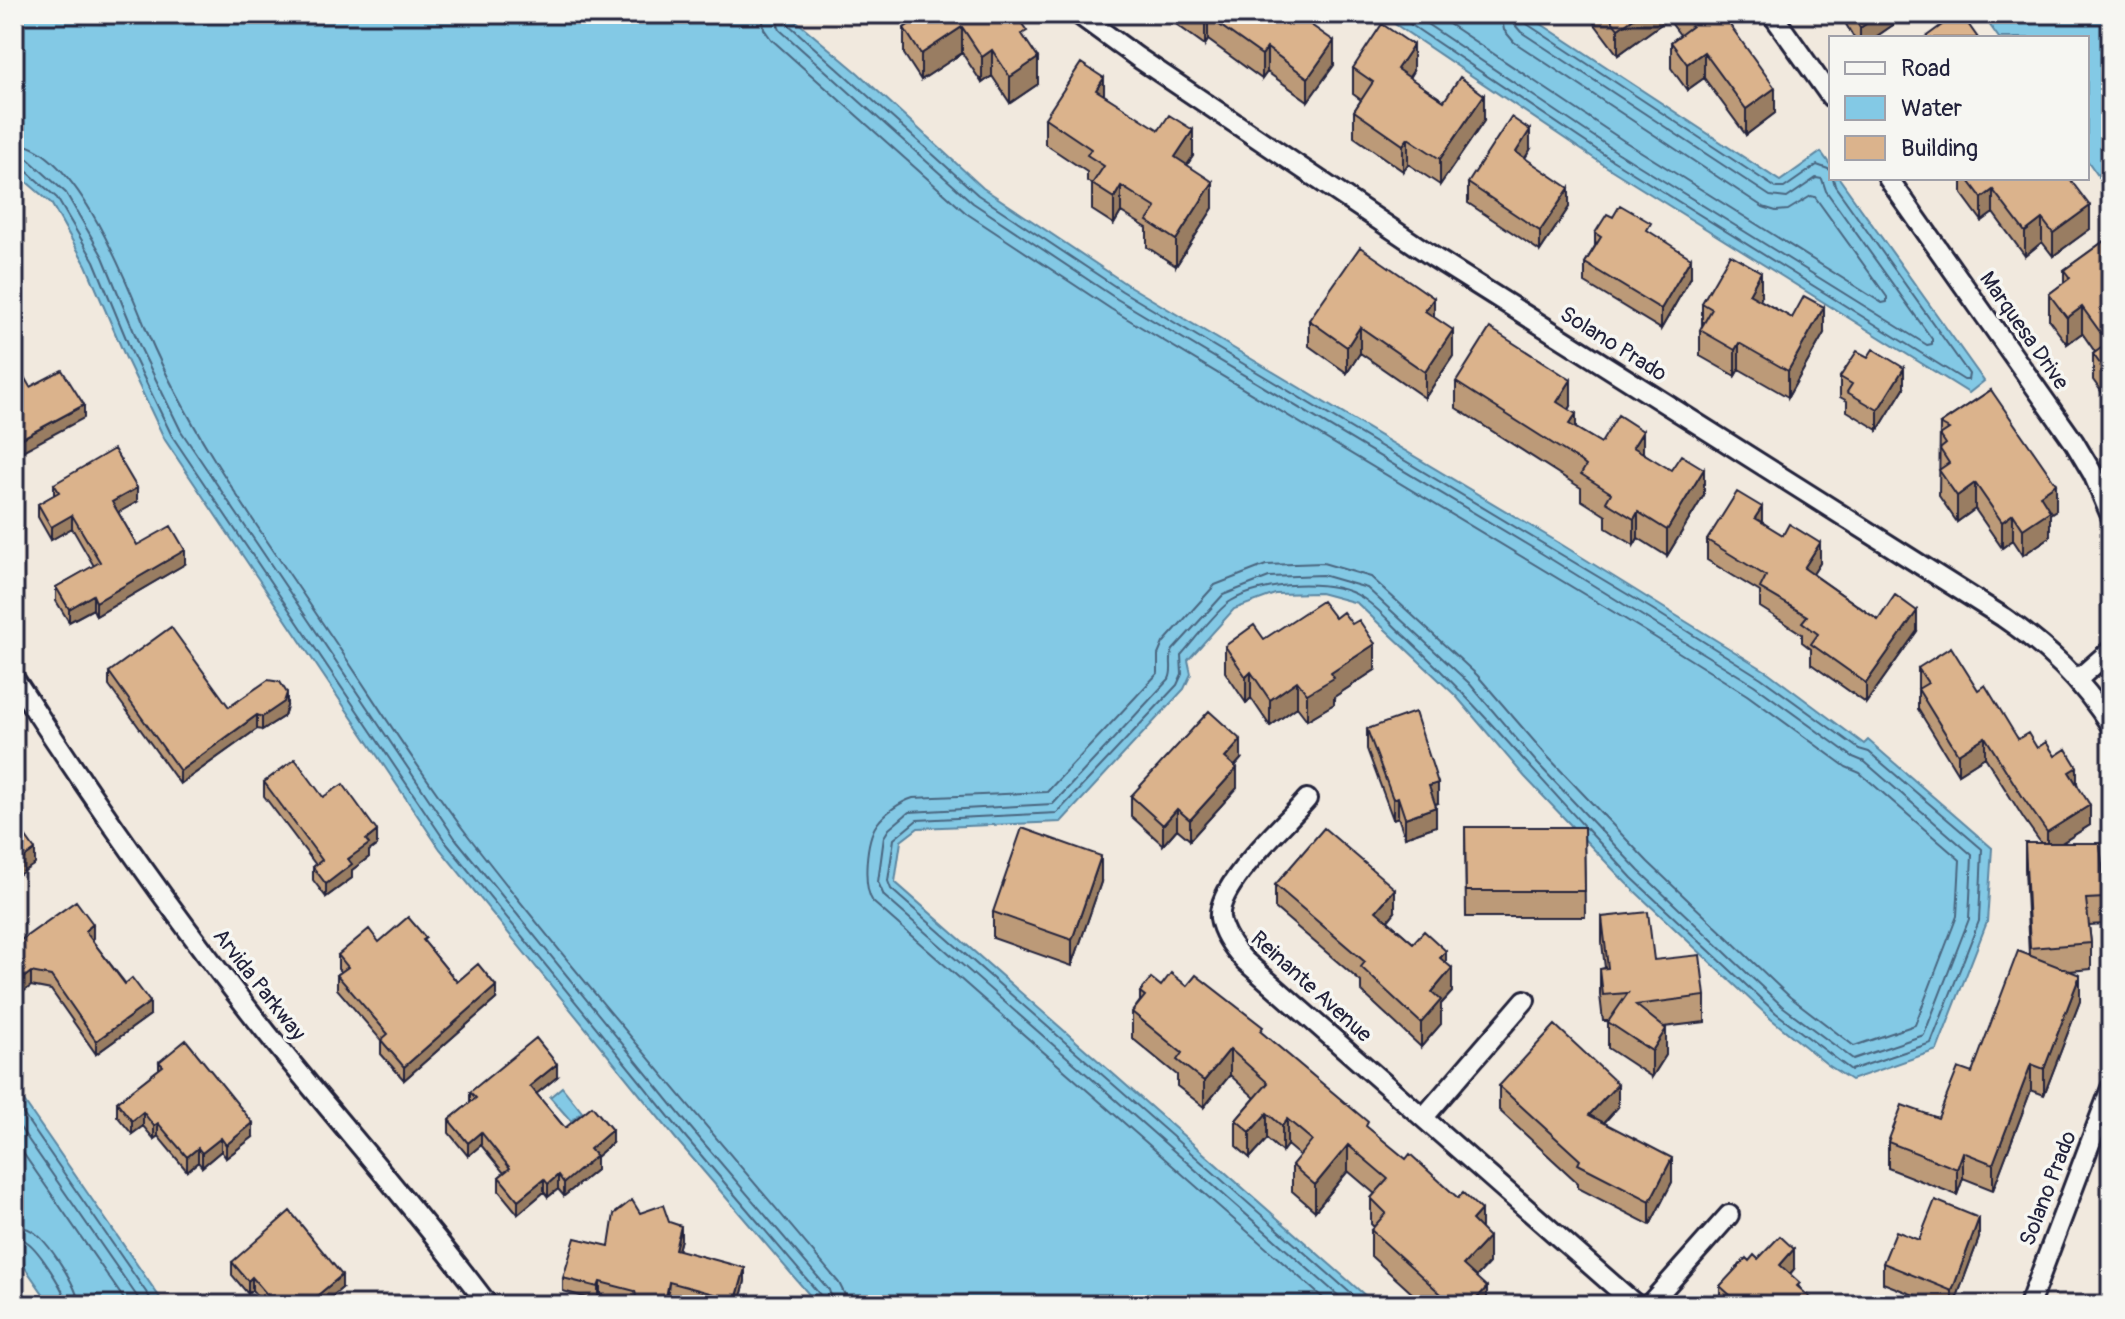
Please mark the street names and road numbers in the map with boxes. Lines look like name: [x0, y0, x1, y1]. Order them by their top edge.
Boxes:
street label: Marquesa Drive: [1973, 266, 2075, 395]
street label: Solano Prado: [1555, 300, 1672, 388]
street label: Arvida Parkway: [207, 923, 312, 1046]
street label: Reinante Avenue: [1245, 925, 1378, 1049]
street label: Solano Prado: [2013, 1127, 2083, 1250]

